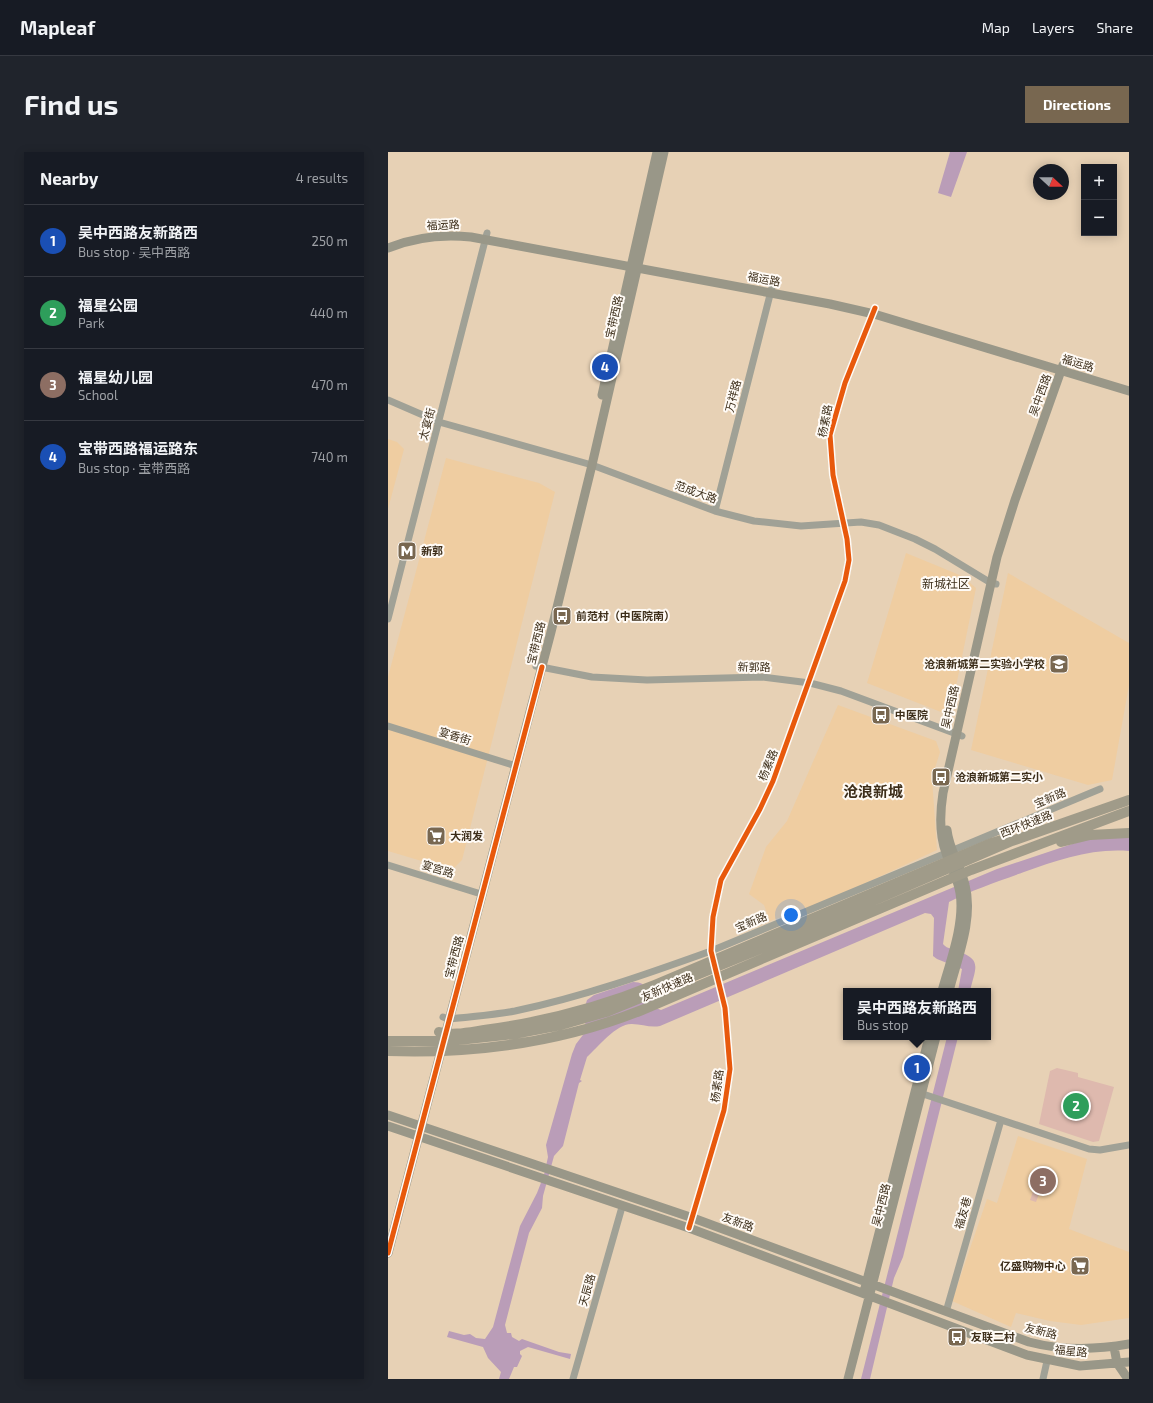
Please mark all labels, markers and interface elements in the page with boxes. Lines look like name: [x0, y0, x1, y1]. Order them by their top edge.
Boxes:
text: Mapleaf: [20, 16, 95, 39]
text: Map: [982, 19, 1010, 36]
text: Layers: [1032, 19, 1074, 36]
text: Share: [1096, 19, 1133, 36]
button: Directions: [1025, 86, 1129, 123]
text: Find us: [24, 87, 118, 121]
north arrow: [1033, 164, 1069, 200]
map controls: [1081, 164, 1117, 236]
button: +: [1081, 164, 1117, 200]
text: Nearby: [40, 168, 98, 188]
text: 4 results: [296, 170, 348, 186]
button: −: [1081, 200, 1117, 236]
street label: 福运路: [426, 217, 460, 232]
text: 吴中西路友新路西: [78, 223, 198, 241]
text: 1: [50, 233, 56, 249]
text: 250 m: [312, 233, 348, 249]
text: Bus stop · 吴中西路: [78, 244, 190, 260]
street label: 福运路: [747, 269, 782, 288]
street label: 宝带西路: [602, 294, 625, 340]
text: 福星公园: [78, 296, 138, 314]
text: 2: [49, 305, 57, 321]
text: 440 m: [310, 305, 348, 321]
text: Park: [78, 315, 105, 331]
street label: 福运路: [1060, 351, 1096, 374]
pin: 4: [592, 352, 618, 382]
text: 福星幼儿园: [78, 368, 153, 386]
street label: 吴中西路: [1026, 372, 1053, 418]
text: 3: [49, 377, 57, 393]
text: 470 m: [311, 377, 348, 393]
street label: 万祥路: [722, 378, 743, 413]
text: School: [78, 387, 118, 403]
street label: 杨素路: [815, 403, 834, 438]
street label: 太宴街: [416, 406, 437, 441]
text: 宝带西路福运路东: [78, 439, 198, 457]
text: 4: [49, 449, 57, 465]
text: 740 m: [311, 449, 348, 465]
text: Bus stop · 宝带西路: [78, 460, 190, 476]
street label: 范成大路: [673, 478, 719, 505]
metro station icon: 新郭: [396, 540, 418, 562]
place label: 新郭: [421, 544, 443, 557]
district label: 新城社区: [922, 576, 970, 590]
bus stop icon: 前范村（中医院南）: [551, 605, 573, 627]
place label: 前范村（中医院南）: [576, 609, 675, 622]
street label: 宝带西路: [524, 620, 547, 666]
school or university icon: 沧浪新城第二实验小学校: [1048, 653, 1070, 675]
place label: 沧浪新城第二实验小学校: [924, 657, 1045, 670]
street label: 新郭路: [737, 660, 771, 673]
street label: 吴中西路: [938, 684, 961, 730]
bus stop icon: 中医院: [870, 704, 892, 726]
place label: 中医院: [895, 708, 928, 721]
street label: 宴香街: [437, 724, 473, 747]
street label: 杨素路: [755, 747, 780, 783]
bus stop icon: 沧浪新城第二实小: [930, 766, 952, 788]
place label: 沧浪新城第二实小: [955, 770, 1043, 783]
district label: 沧浪新城: [843, 782, 903, 800]
street label: 宝新路: [1032, 785, 1068, 810]
street label: 西环快速路: [998, 808, 1054, 839]
supermarket icon: 大润发: [425, 825, 447, 847]
place label: 大润发: [450, 829, 483, 842]
street label: 宴宫路: [420, 857, 456, 880]
your location: [781, 905, 801, 925]
street label: 宝新路: [733, 909, 769, 934]
street label: 宝带西路: [442, 934, 465, 980]
street label: 友新快速路: [639, 970, 695, 1003]
popup: [843, 988, 991, 1040]
text: 吴中西路友新路西: [857, 998, 977, 1016]
text: Bus stop: [857, 1017, 908, 1033]
pin: 1: [904, 1053, 930, 1083]
street label: 杨素路: [708, 1069, 725, 1103]
pin: 2: [1063, 1091, 1089, 1121]
pin: 3: [1030, 1166, 1056, 1196]
street label: 吴中西路: [869, 1182, 892, 1228]
street label: 福友巷: [952, 1195, 973, 1231]
street label: 友新路: [720, 1210, 756, 1233]
supermarket icon: 亿盛购物中心: [1069, 1255, 1091, 1277]
place label: 亿盛购物中心: [1000, 1259, 1066, 1272]
street label: 天辰路: [576, 1272, 597, 1308]
street label: 友新路: [1024, 1320, 1059, 1341]
bus stop icon: 友联二村: [946, 1326, 968, 1348]
place label: 友联二村: [971, 1330, 1015, 1343]
street label: 福星路: [1054, 1342, 1088, 1359]

